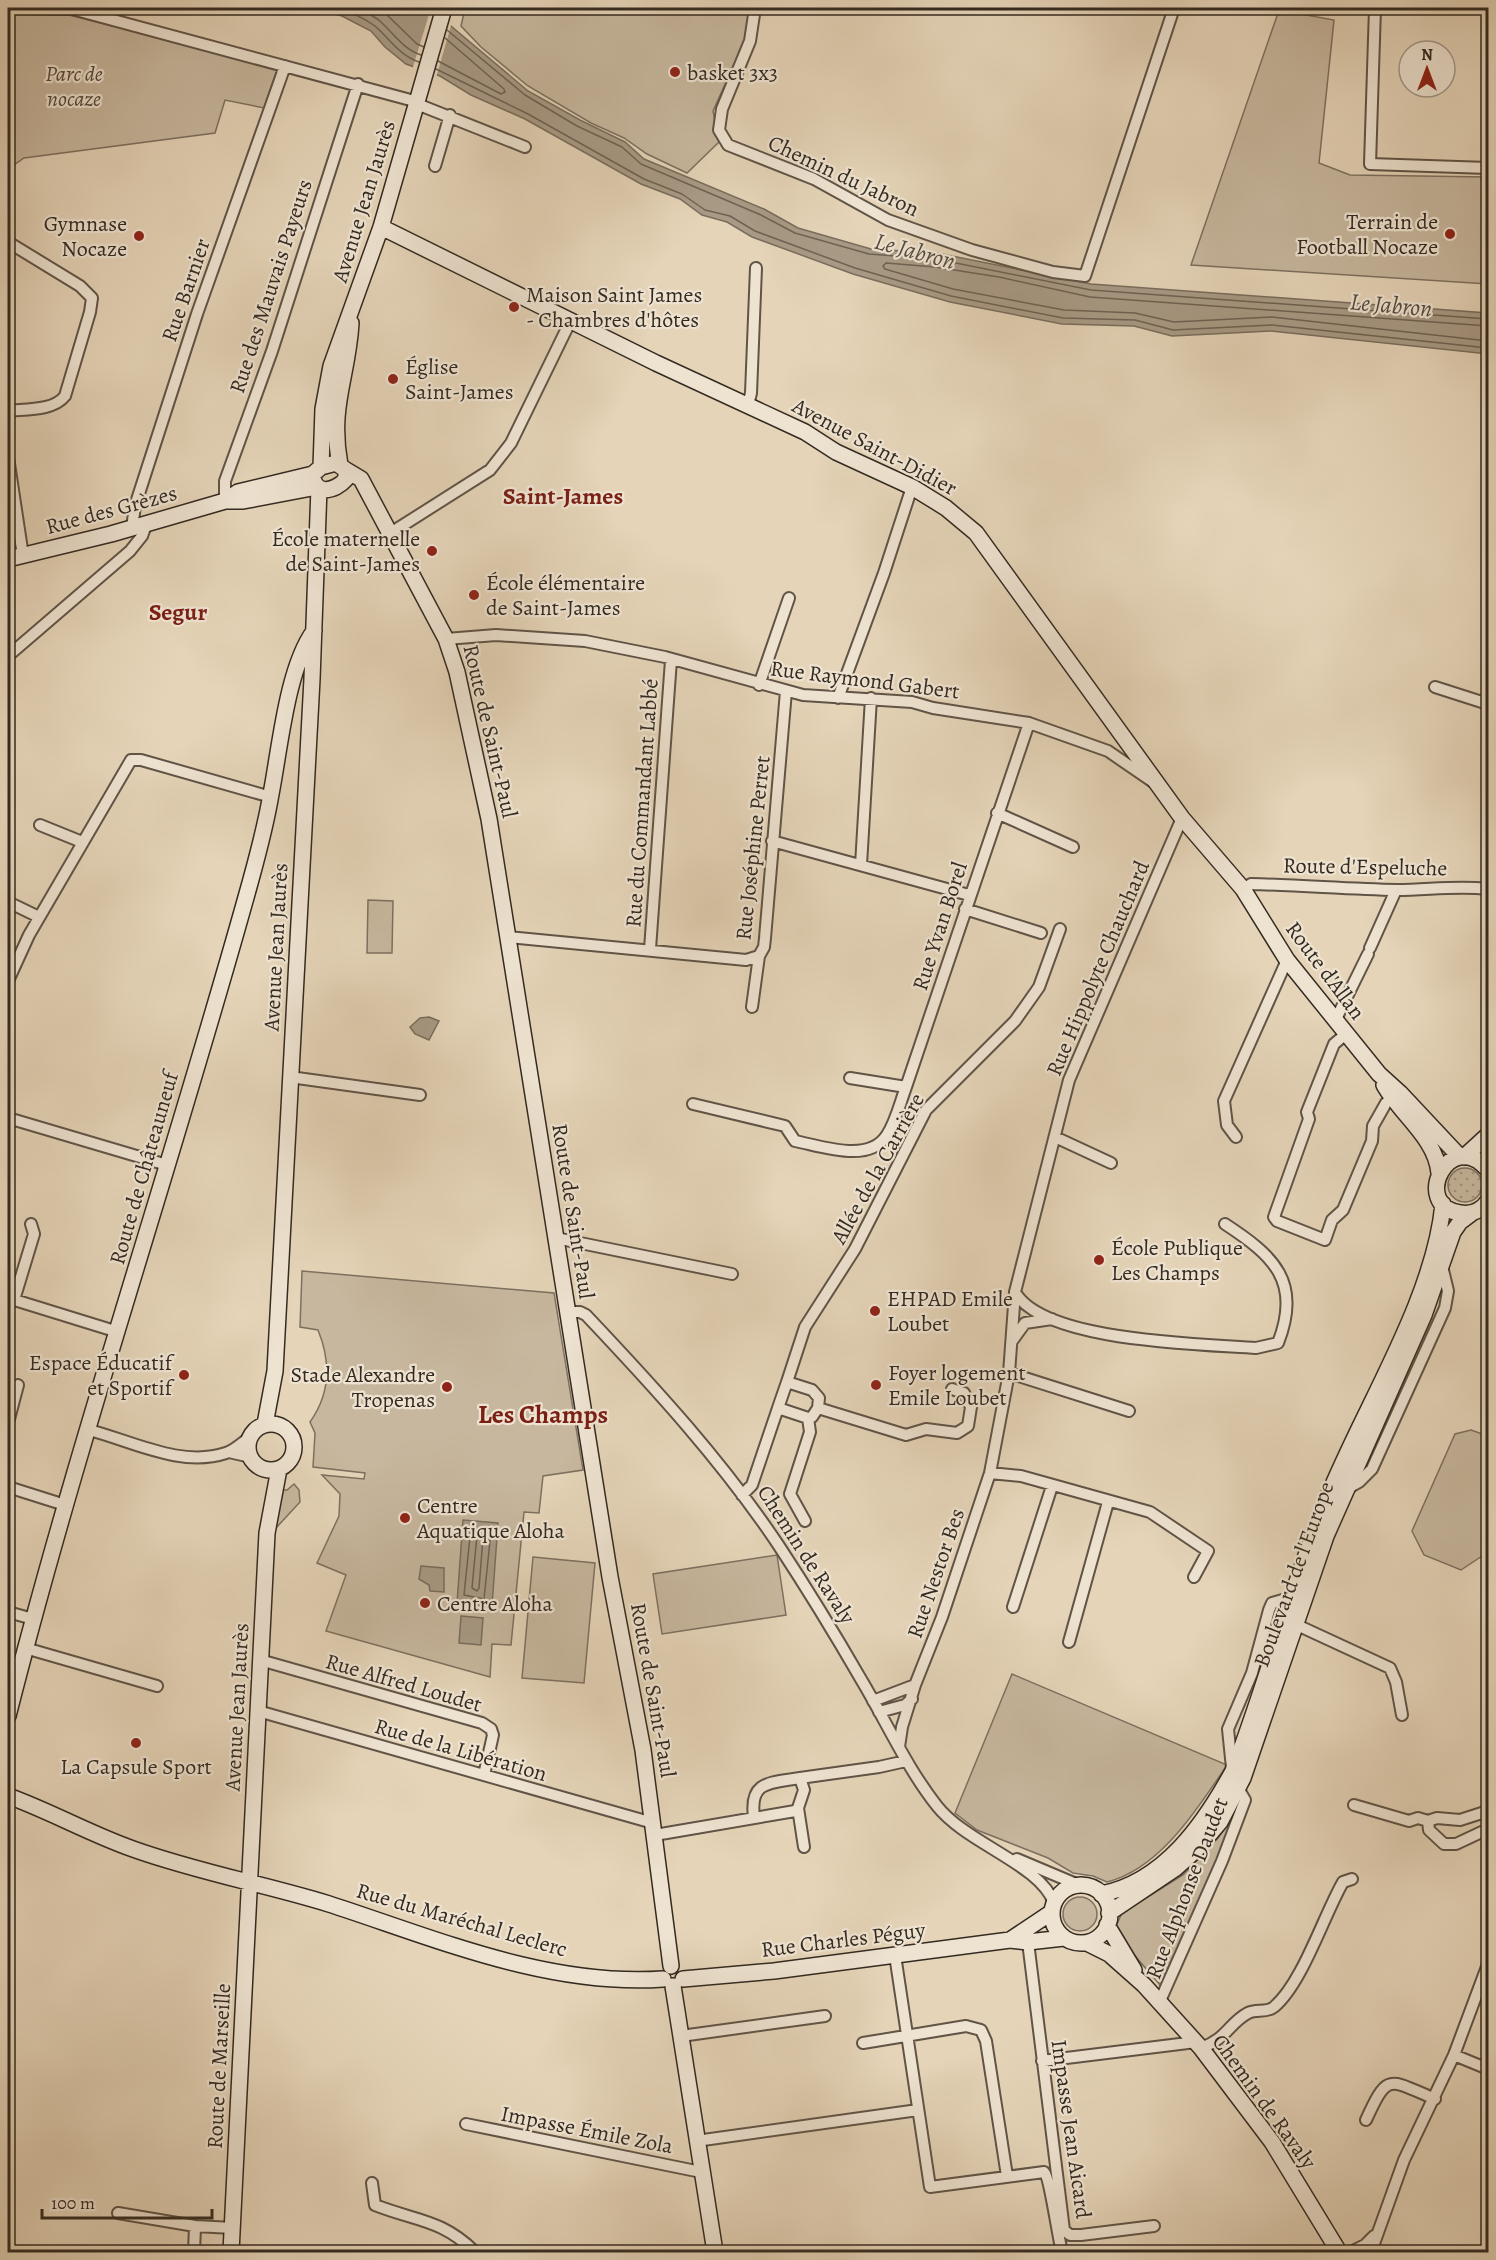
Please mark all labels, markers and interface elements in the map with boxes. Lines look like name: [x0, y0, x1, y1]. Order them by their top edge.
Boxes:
north arrow: [1397, 39, 1457, 99]
text: N: [1421, 44, 1433, 66]
place label: basket 3x3: [687, 58, 778, 88]
park label: Parc de nocaze: [45, 59, 103, 114]
marker: basket 3x3: [668, 65, 682, 79]
street label: Avenue Jean Jaurès: [325, 116, 403, 287]
street label: Chemin du Jabron: [763, 128, 924, 224]
street label: Rue des Mauvais Payeurs: [222, 175, 320, 397]
place label: Terrain de Football Nocaze: [1296, 207, 1438, 262]
place label: Gymnase Nocaze: [44, 209, 127, 264]
water label: Le Jabron: [871, 225, 959, 277]
marker: Terrain de Football Nocaze: [1443, 227, 1457, 241]
marker: Gymnase Nocaze: [132, 229, 146, 243]
street label: Rue Barnier: [154, 235, 218, 346]
place label: Maison Saint James - Chambres d'hôtes: [526, 280, 702, 335]
water label: Le Jabron: [1349, 285, 1434, 325]
marker: Maison Saint James - Chambres d'hôtes: [507, 300, 521, 314]
place label: Église Saint-James: [405, 352, 513, 407]
marker: Église Saint-James: [386, 372, 400, 386]
street label: Avenue Saint-Didier: [786, 390, 962, 503]
street label: Rue des Grèzes: [42, 478, 180, 542]
district label: Saint-James: [503, 480, 623, 512]
place label: École maternelle de Saint-James: [271, 524, 420, 579]
marker: École maternelle de Saint-James: [425, 544, 439, 558]
place label: École élémentaire de Saint-James: [486, 568, 645, 623]
marker: École élémentaire de Saint-James: [467, 588, 481, 602]
district label: Segur: [149, 596, 207, 628]
street label: Route de Saint-Paul: [455, 642, 525, 821]
street label: Rue Raymond Gabert: [769, 653, 961, 706]
street label: Rue du Commandant Labbé: [618, 678, 666, 929]
street label: Rue Joséphine Perret: [728, 754, 778, 942]
street label: Route d'Espeluche: [1283, 851, 1447, 883]
street label: Rue Hippolyte Chauchard: [1039, 856, 1157, 1081]
street label: Rue Yvan Borel: [905, 858, 975, 994]
street label: Avenue Jean Jaurès: [257, 862, 295, 1033]
street label: Route d'Allan: [1278, 915, 1372, 1026]
street label: Route de Châteauneuf: [102, 1066, 187, 1268]
street label: Allée de la Carrière: [823, 1088, 932, 1250]
street label: Route de Saint-Paul: [544, 1121, 602, 1301]
place label: École Publique Les Champs: [1111, 1233, 1243, 1288]
marker: École Publique Les Champs: [1092, 1253, 1106, 1267]
place label: EHPAD Emile Loubet: [887, 1284, 1013, 1339]
marker: EHPAD Emile Loubet: [868, 1304, 882, 1318]
place label: Espace Éducatif et Sportif: [29, 1348, 175, 1403]
place label: Foyer logement Emile Loubet: [888, 1358, 1026, 1413]
place label: Stade Alexandre Tropenas: [290, 1360, 435, 1415]
marker: Espace Éducatif et Sportif: [177, 1368, 191, 1382]
marker: Foyer logement Emile Loubet: [869, 1378, 883, 1392]
marker: Stade Alexandre Tropenas: [440, 1380, 454, 1394]
district label: Les Champs: [478, 1397, 608, 1432]
street label: Boulevard de l'Europe: [1246, 1477, 1341, 1671]
street label: Chemin de Ravaly: [750, 1479, 862, 1630]
place label: Centre Aquatique Aloha: [416, 1491, 565, 1546]
street label: Rue Nestor Bes: [900, 1504, 972, 1642]
marker: Centre Aquatique Aloha: [398, 1511, 412, 1525]
place label: Centre Aloha: [437, 1589, 553, 1619]
marker: Centre Aloha: [418, 1596, 432, 1610]
street label: Route de Saint-Paul: [623, 1600, 683, 1780]
street label: Avenue Jean Jaurès: [218, 1622, 256, 1793]
street label: Rue Alfred Loudet: [322, 1646, 485, 1720]
street label: Rue de la Libération: [371, 1711, 551, 1789]
marker: La Capsule Sport: [129, 1736, 143, 1750]
place label: La Capsule Sport: [60, 1752, 212, 1782]
street label: Rue Alphonse Daudet: [1138, 1793, 1235, 1984]
street label: Rue du Maréchal Leclerc: [353, 1876, 571, 1964]
street label: Rue Charles Péguy: [759, 1915, 927, 1965]
street label: Route de Marseille: [200, 1983, 238, 2150]
street label: Chemin de Ravaly: [1205, 2028, 1323, 2175]
street label: Impasse Jean Aicard: [1044, 2038, 1098, 2221]
street label: Impasse Émile Zola: [498, 2099, 676, 2162]
scale bar: [42, 2182, 212, 2220]
text: 100 m: [51, 2191, 95, 2215]

